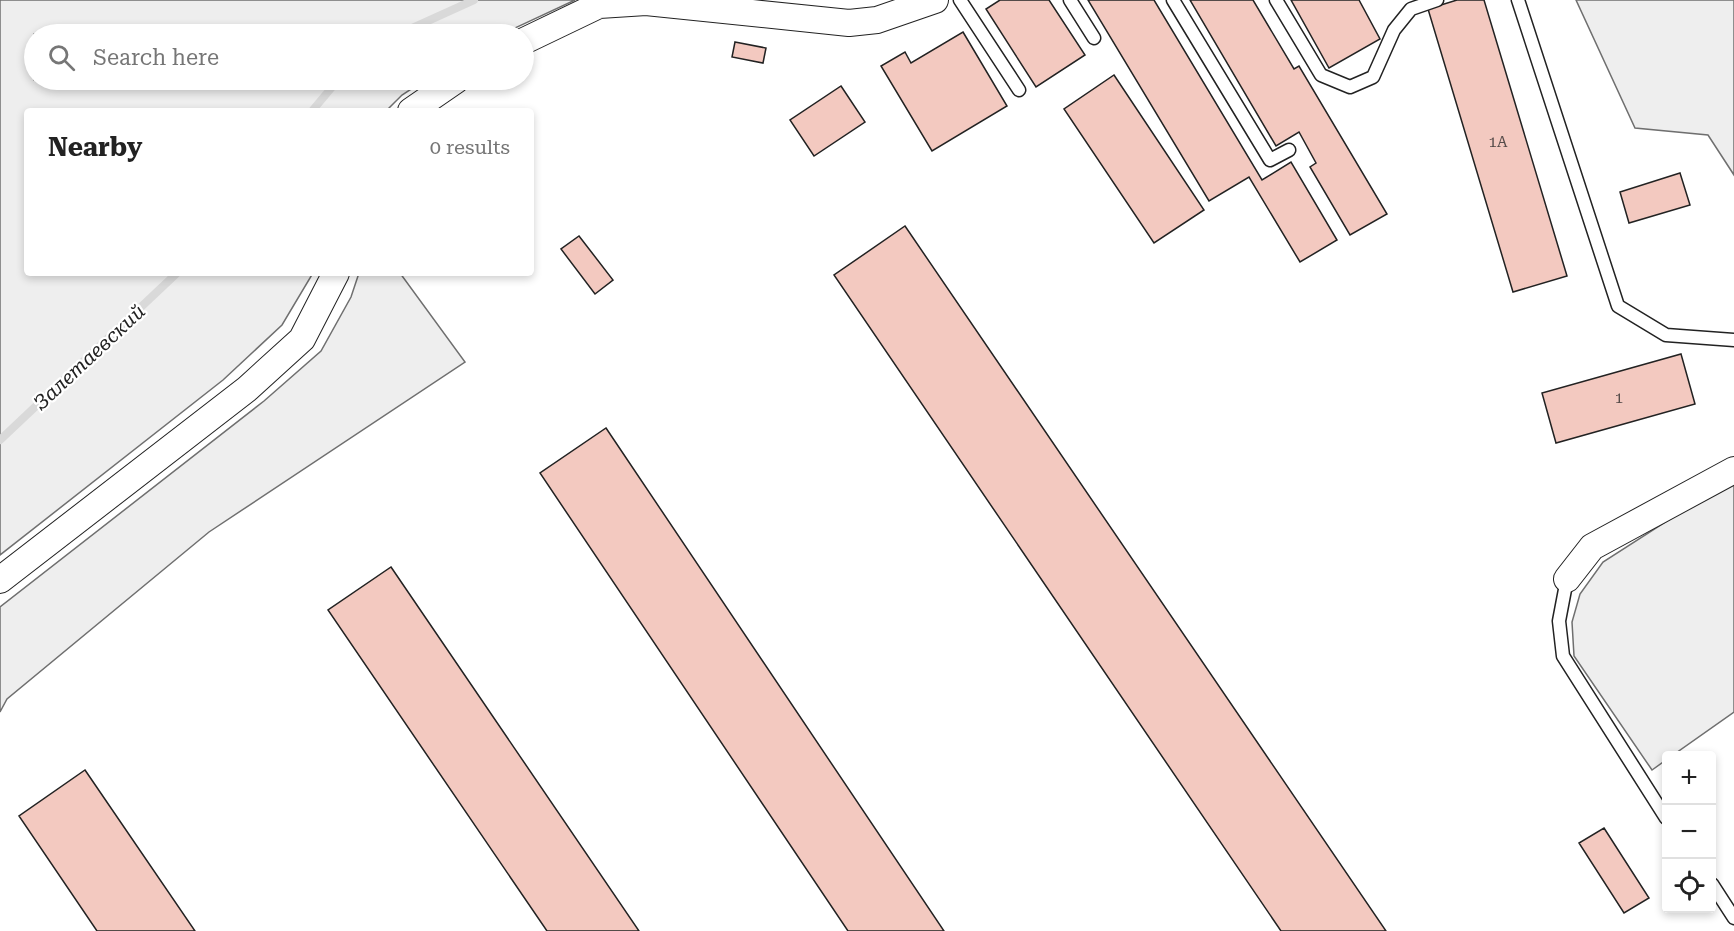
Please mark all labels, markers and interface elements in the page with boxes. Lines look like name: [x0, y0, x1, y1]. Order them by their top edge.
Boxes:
search box: [24, 24, 534, 90]
icon: search: [45, 41, 78, 74]
text: Search here: [93, 45, 219, 70]
text: Nearby: [48, 132, 142, 162]
house number: 1А: [1489, 133, 1508, 151]
text: 0 results: [430, 135, 510, 159]
water label: Залетаевский: [28, 299, 150, 415]
house number: 1: [1615, 389, 1623, 407]
map controls: [1662, 751, 1716, 913]
button: +: [1662, 751, 1716, 805]
button: −: [1662, 805, 1716, 859]
button: locate: [1662, 859, 1716, 913]

